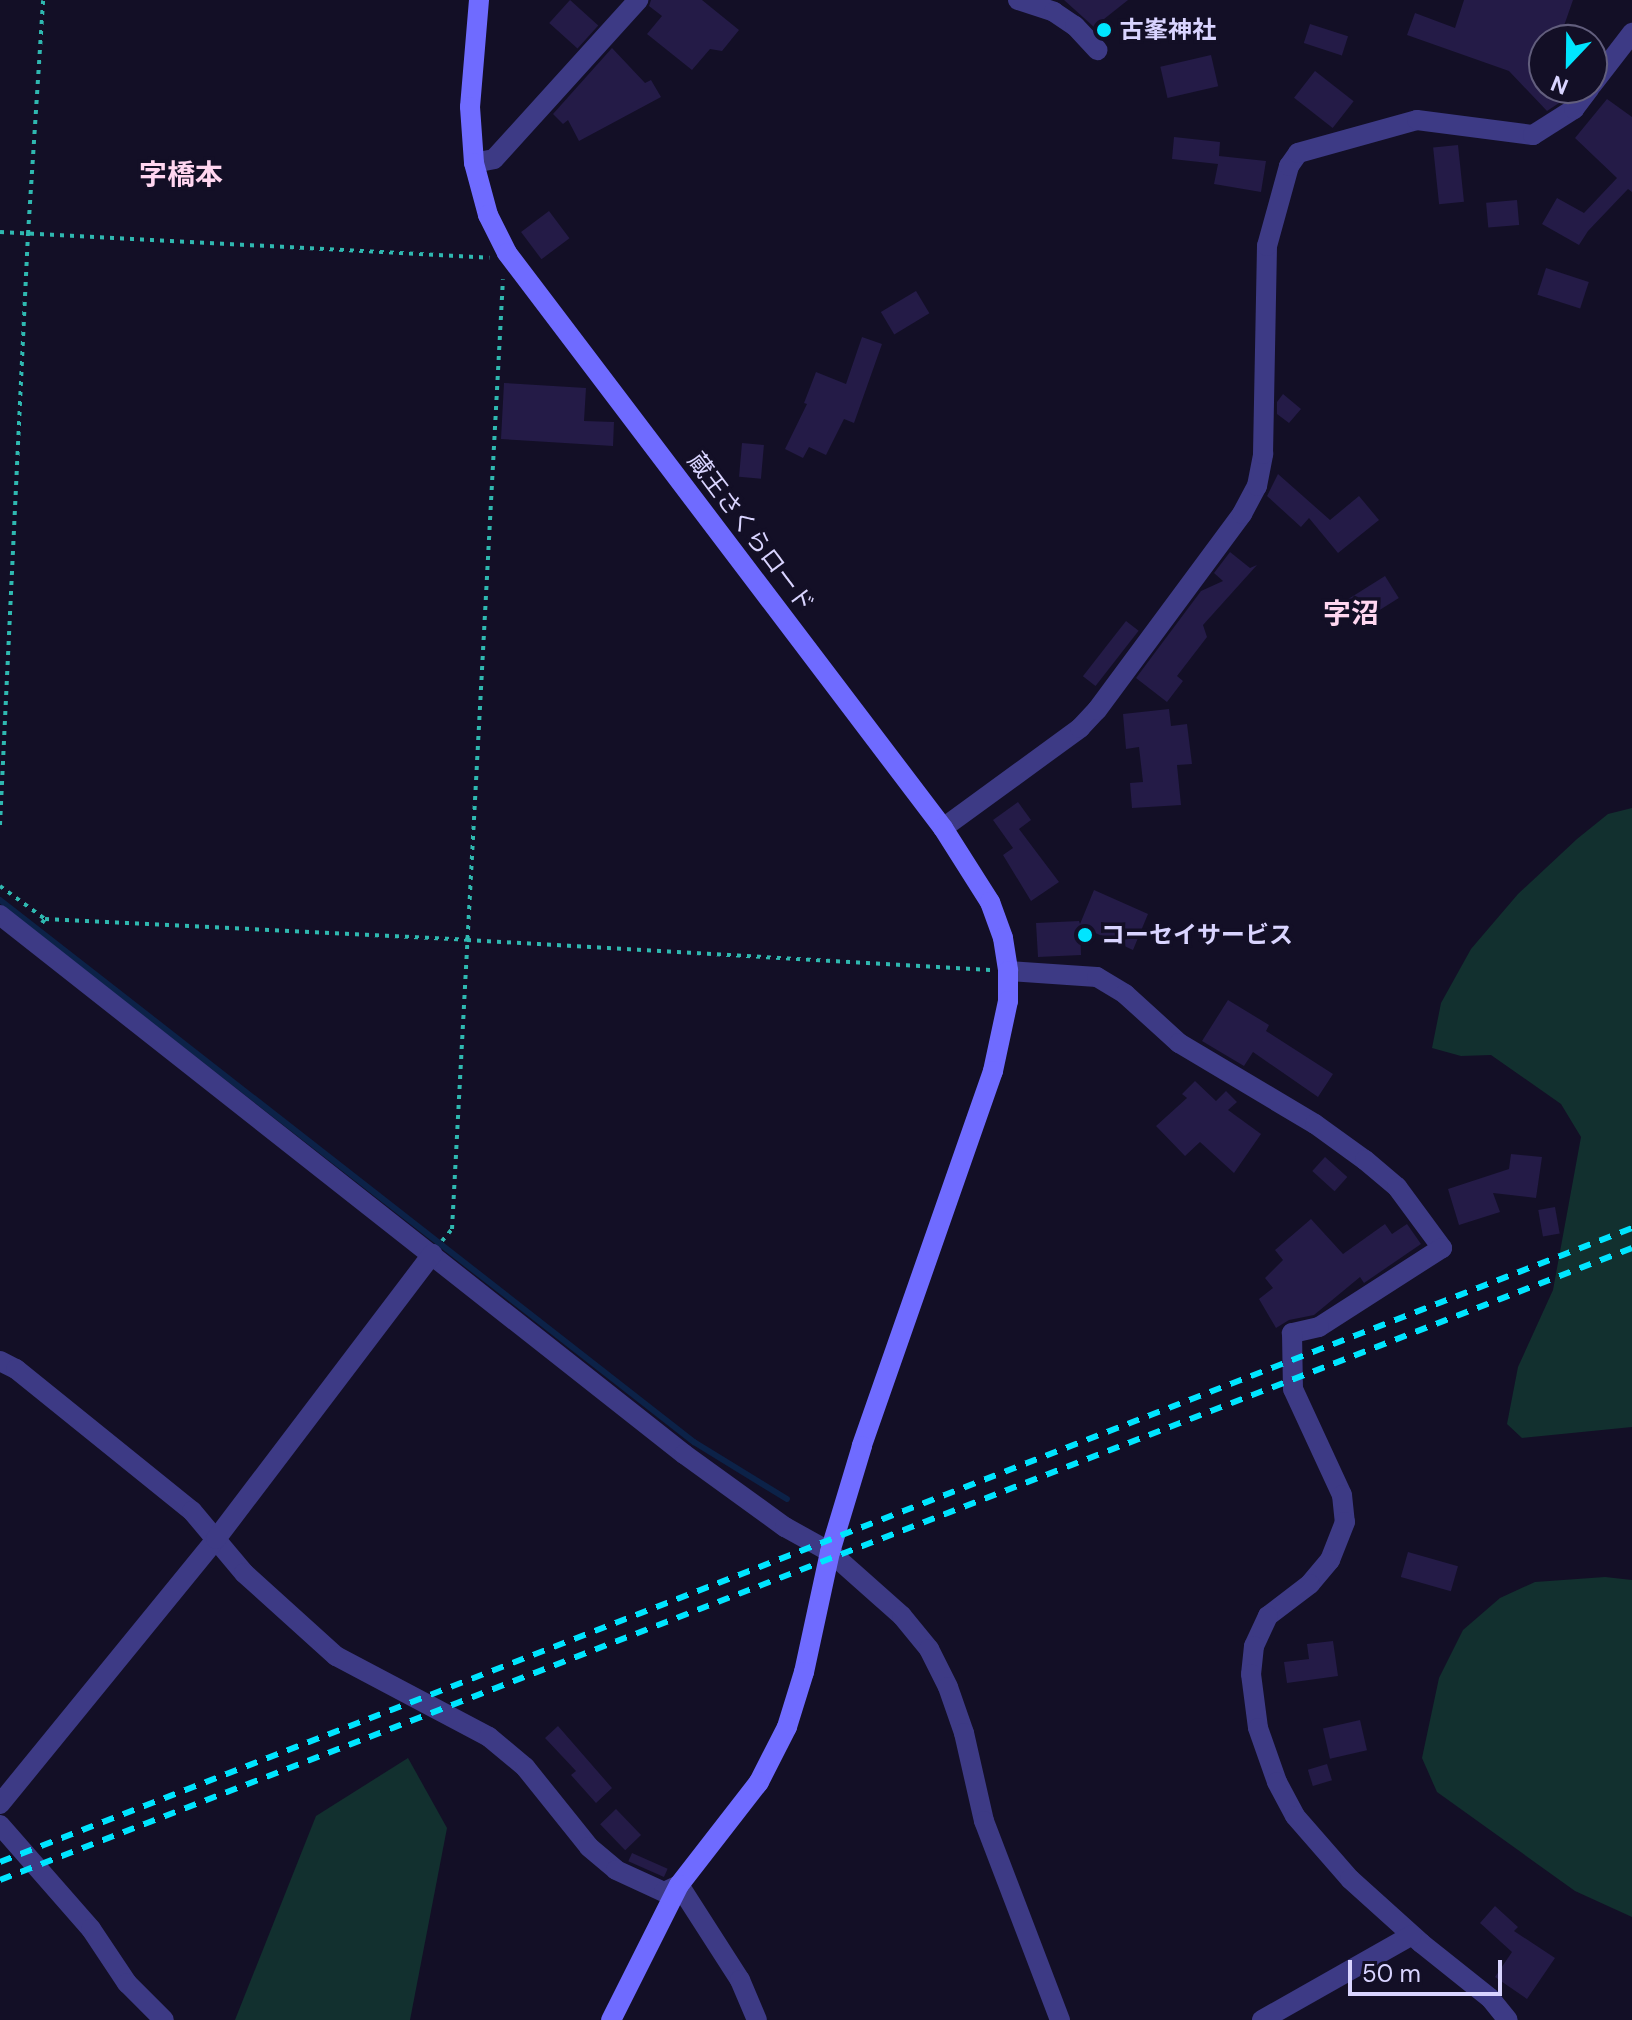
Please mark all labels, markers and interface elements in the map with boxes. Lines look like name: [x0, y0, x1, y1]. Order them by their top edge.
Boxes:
place label: 古峯神社: [1120, 16, 1216, 44]
marker: 古峯神社: [1095, 21, 1113, 39]
north arrow: [1528, 24, 1608, 104]
text: N: [1547, 68, 1572, 101]
district label: 字橋本: [139, 158, 223, 192]
street label: 蔵王さくらロード: [682, 447, 820, 617]
district label: 字沼: [1323, 597, 1379, 631]
place label: コーセイサービス: [1101, 921, 1293, 949]
marker: コーセイサービス: [1076, 926, 1094, 944]
scale bar: [1352, 1944, 1506, 1994]
text: 50 m: [1362, 1958, 1421, 1989]

